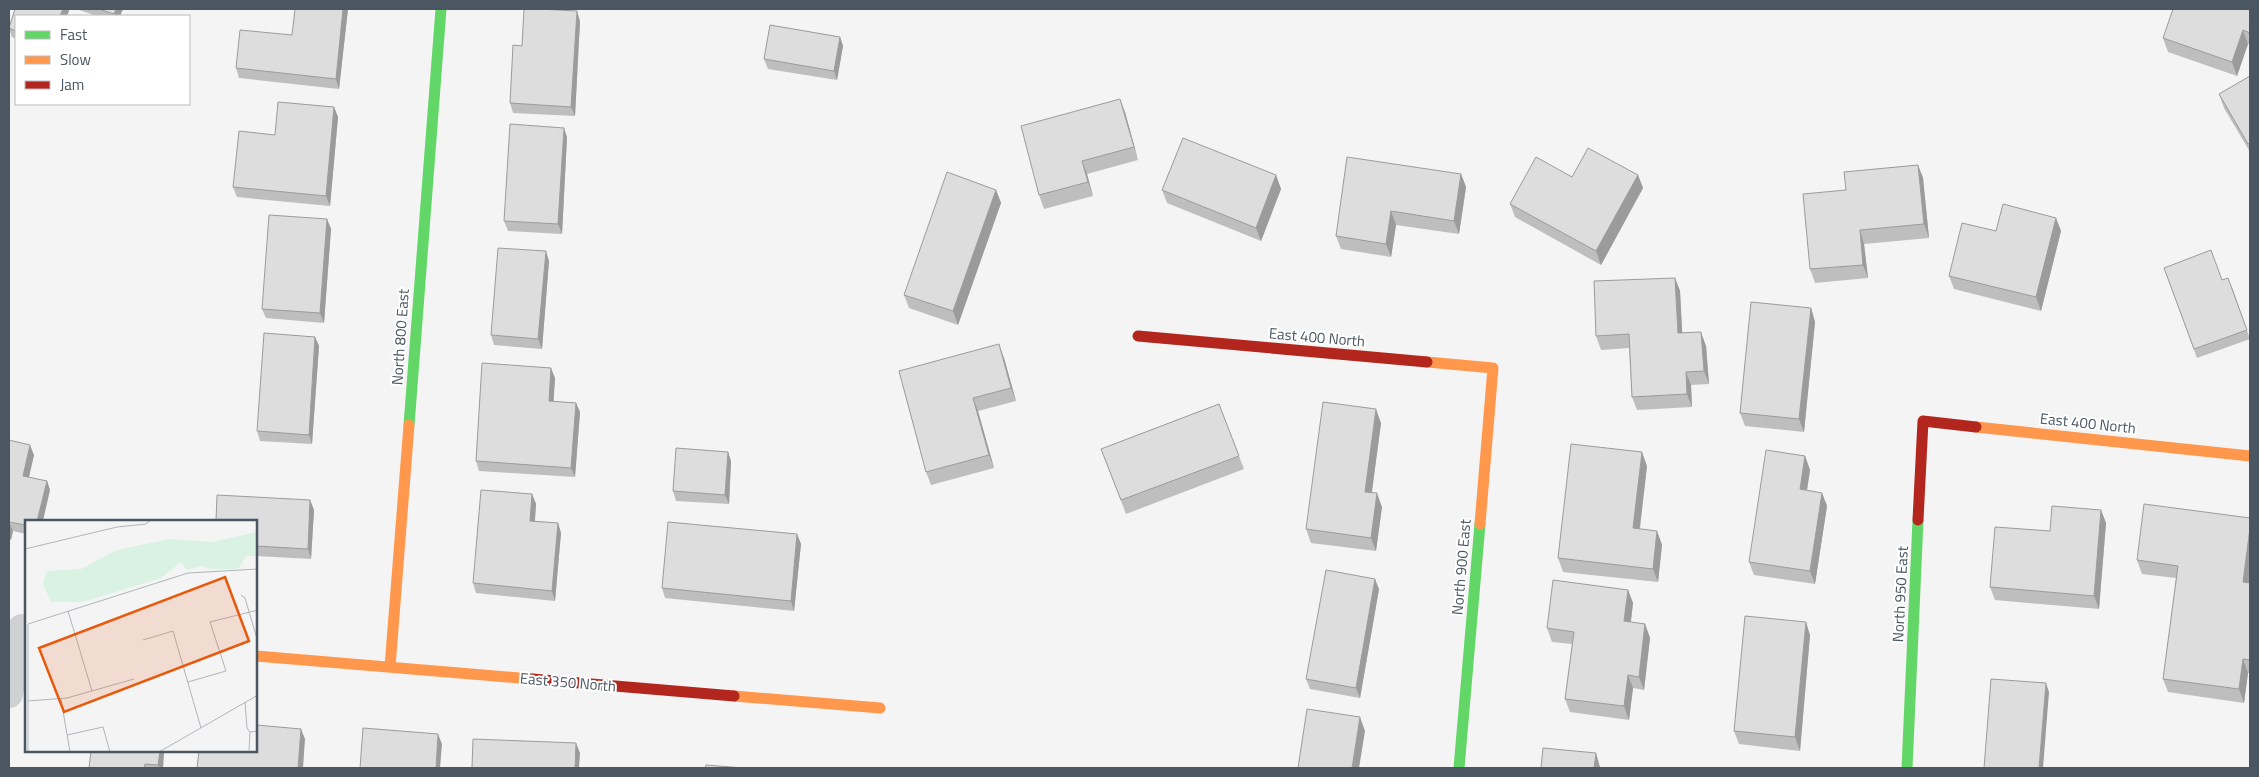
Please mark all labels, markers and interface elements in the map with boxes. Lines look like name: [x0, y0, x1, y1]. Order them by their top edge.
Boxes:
legend: [15, 15, 190, 105]
text: Fast: [60, 23, 88, 46]
text: Slow: [60, 48, 91, 71]
text: Jam: [60, 73, 84, 96]
street label: North 800 East: [385, 287, 415, 386]
street label: East 400 North: [1268, 321, 1366, 353]
street label: East 400 North: [2039, 407, 2137, 439]
street label: North 900 East: [1445, 517, 1477, 616]
inset map: [25, 520, 258, 752]
street label: North 950 East: [1886, 545, 1914, 643]
street label: East 350 North: [519, 666, 617, 698]

